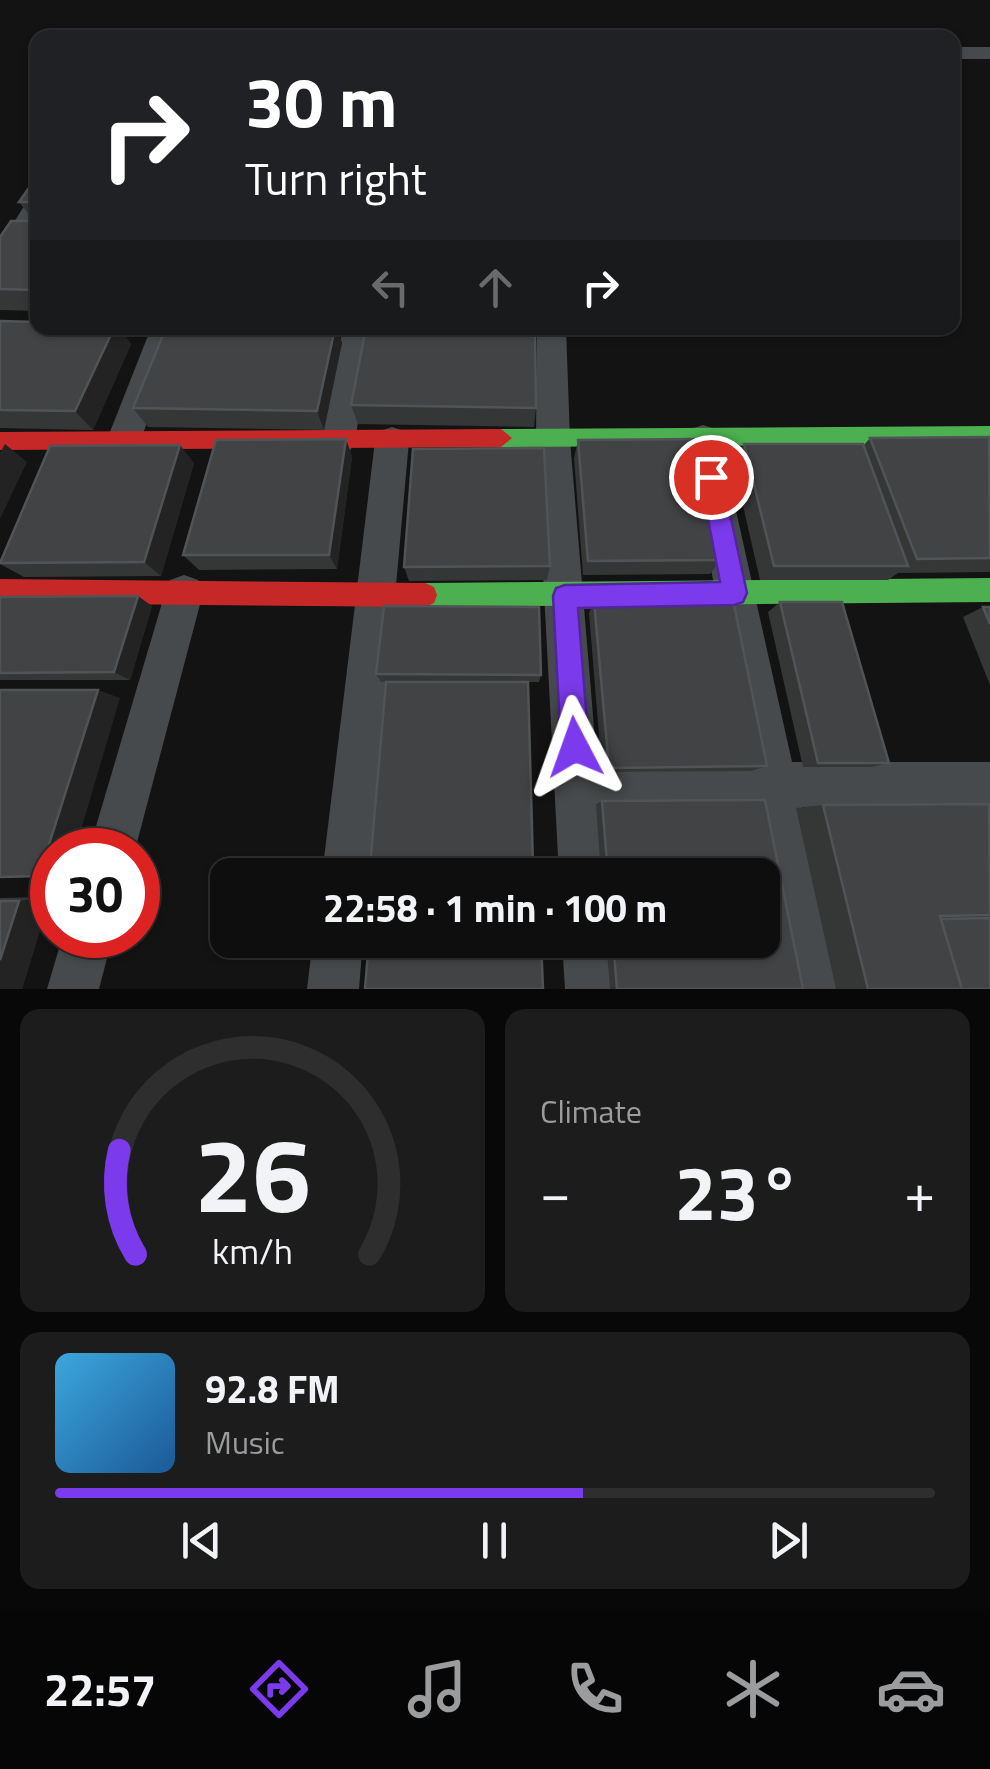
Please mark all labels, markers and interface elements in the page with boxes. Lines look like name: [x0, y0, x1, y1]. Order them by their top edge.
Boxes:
text: 30 m: [245, 48, 398, 154]
icon: right: [80, 70, 210, 200]
text: Turn right: [245, 144, 427, 212]
icon: left: [363, 260, 418, 315]
icon: ahead: [468, 260, 523, 315]
icon: right: [573, 260, 628, 315]
pin: [669, 435, 754, 520]
icon: arrive: [684, 450, 739, 505]
position arrow: [523, 695, 627, 799]
speed limit sign: 30: [30, 828, 160, 958]
text: 22:58 · 1 min · 100 m: [323, 879, 667, 937]
text: Climate: [540, 1087, 642, 1135]
text: 26: [194, 1094, 311, 1252]
text: 23°: [674, 1135, 801, 1249]
text: −: [540, 1150, 571, 1233]
text: +: [904, 1150, 935, 1233]
text: km/h: [212, 1223, 293, 1278]
text: 92.8 FM: [205, 1360, 340, 1418]
text: Music: [205, 1418, 285, 1466]
icon: previous: [174, 1513, 229, 1568]
icon: pause: [467, 1513, 522, 1568]
icon: next: [761, 1513, 816, 1568]
icon: directions: [244, 1654, 314, 1724]
icon: music: [402, 1654, 472, 1724]
icon: phone: [560, 1654, 630, 1724]
icon: climate: [718, 1654, 788, 1724]
icon: car: [876, 1654, 946, 1724]
text: 22:57: [44, 1655, 156, 1723]

